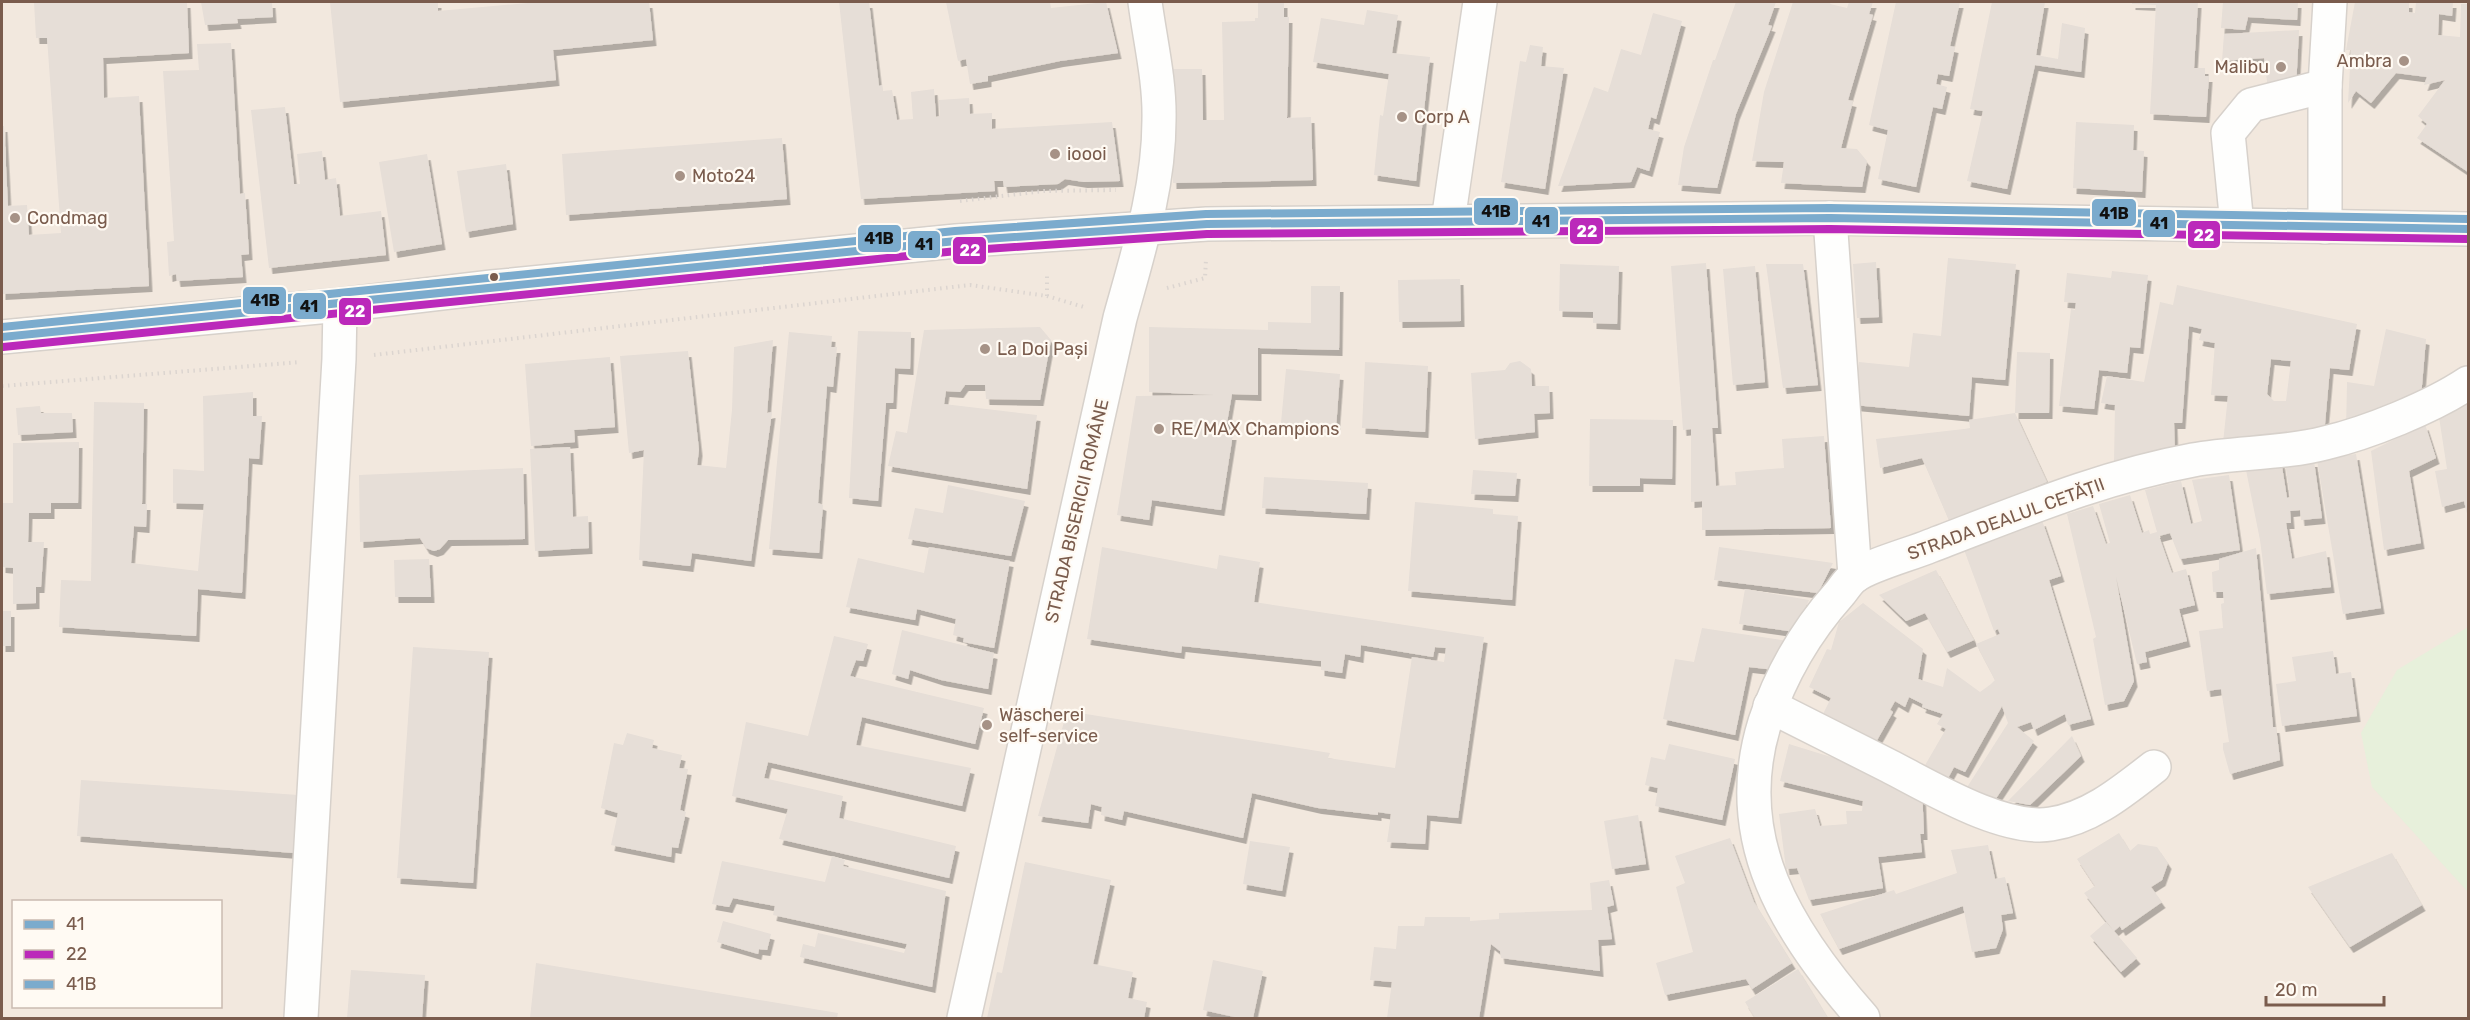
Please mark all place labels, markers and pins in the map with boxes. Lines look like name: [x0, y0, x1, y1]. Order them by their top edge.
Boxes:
place label: Ambra: [2337, 50, 2392, 72]
marker: Ambra: [2397, 54, 2411, 68]
place label: Malibu: [2214, 56, 2269, 78]
marker: Malibu: [2274, 60, 2288, 74]
place label: Corp A: [1414, 106, 1470, 128]
marker: Corp A: [1395, 110, 1409, 124]
place label: ioooi: [1067, 143, 1107, 165]
marker: ioooi: [1048, 147, 1062, 161]
place label: Moto24: [692, 165, 755, 187]
marker: Moto24: [673, 169, 687, 183]
place label: Condmag: [27, 207, 108, 229]
marker: Condmag: [8, 211, 22, 225]
unlabelled marker: [488, 271, 500, 283]
place label: La Doi Pași: [997, 338, 1088, 360]
marker: La Doi Pași: [978, 342, 992, 356]
place label: RE/MAX Champions: [1171, 418, 1340, 440]
marker: RE/MAX Champions: [1152, 422, 1166, 436]
place label: Wäscherei self-service: [999, 704, 1098, 747]
marker: Wäscherei self-service: [980, 718, 994, 732]

